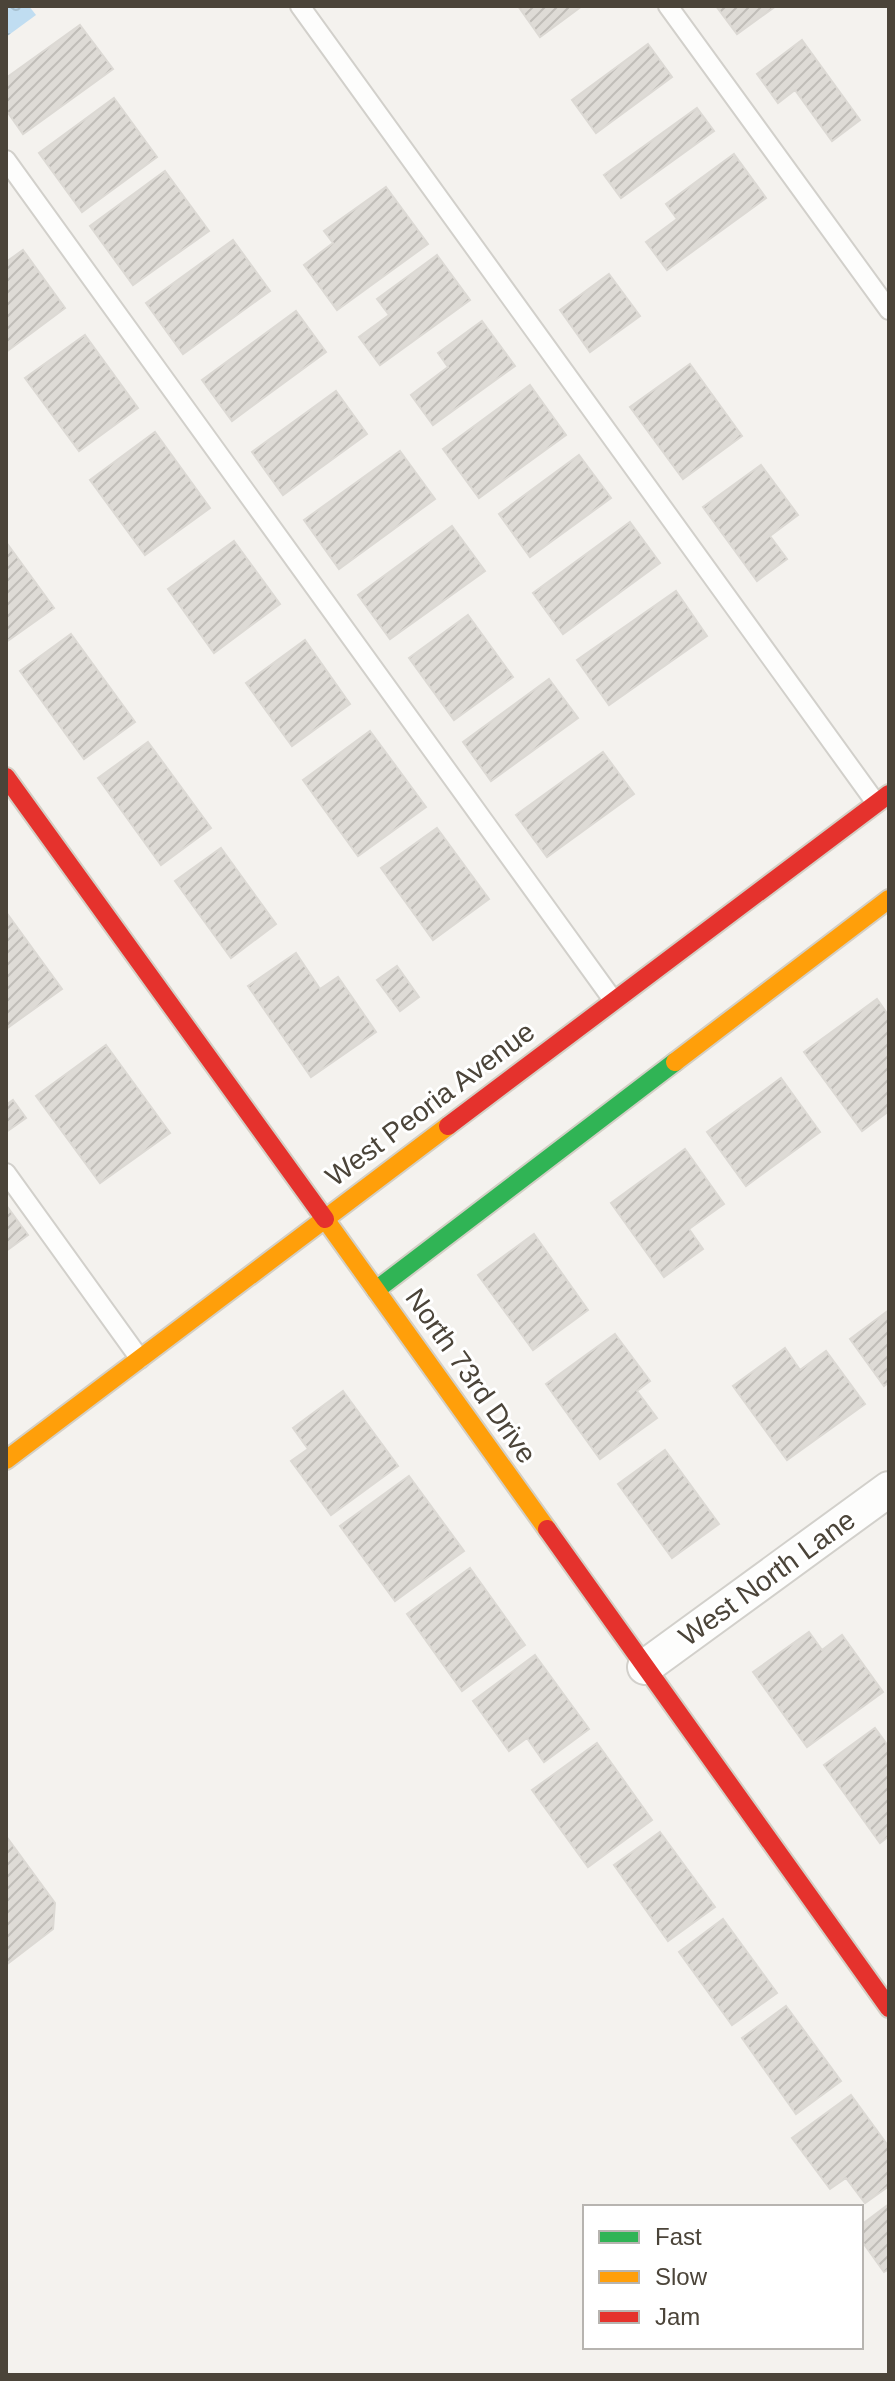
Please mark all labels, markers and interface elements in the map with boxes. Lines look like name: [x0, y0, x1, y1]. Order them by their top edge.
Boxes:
street label: West Peoria Avenue: [320, 1016, 540, 1192]
street label: North 73rd Drive: [399, 1283, 543, 1469]
street label: West North Lane: [673, 1504, 861, 1652]
legend: [583, 2205, 863, 2349]
text: Fast: [655, 2223, 702, 2250]
text: Slow: [655, 2263, 708, 2290]
text: Jam: [655, 2303, 700, 2330]

